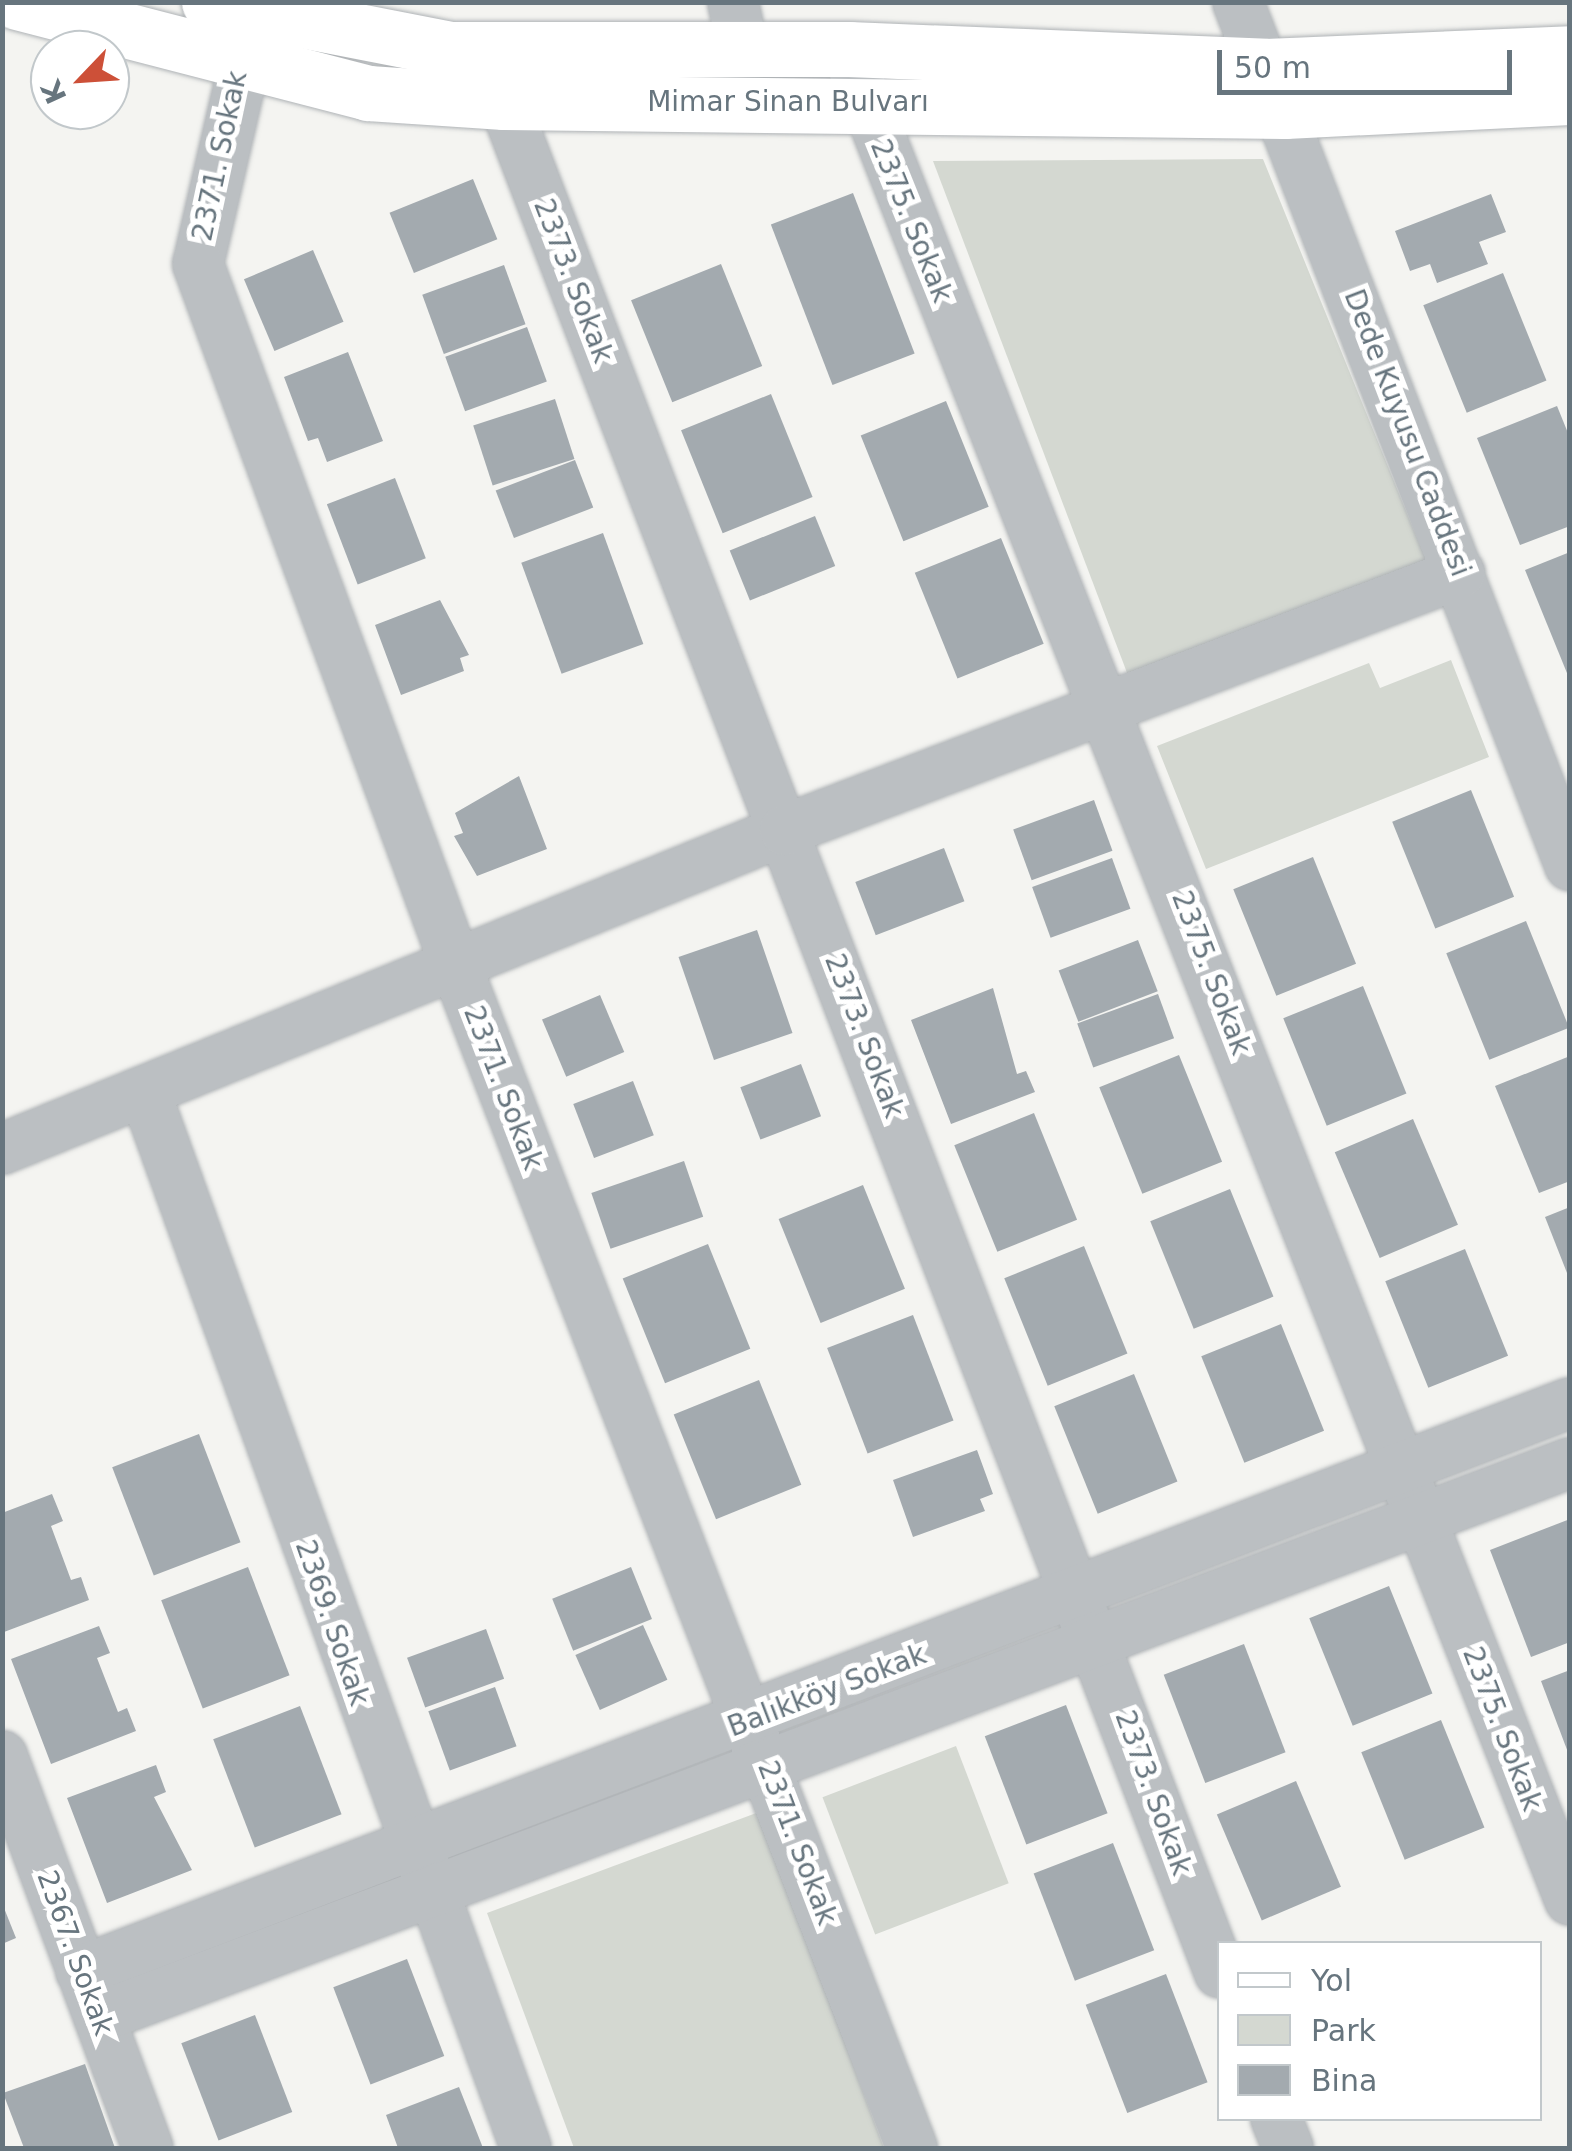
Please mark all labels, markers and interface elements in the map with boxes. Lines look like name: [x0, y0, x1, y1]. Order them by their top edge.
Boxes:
north arrow: [30, 30, 130, 130]
scale bar: [1222, 30, 1517, 92]
text: 50 m: [1234, 50, 1311, 85]
street label: 2371. Sokak: [186, 68, 254, 244]
text: K: [35, 75, 74, 109]
street label: Mimar Sinan Bulvarı: [647, 85, 929, 119]
street label: 2375. Sokak: [863, 134, 959, 308]
street label: 2373. Sokak: [526, 194, 620, 368]
street label: Dede Kuyusu Caddesi: [1337, 285, 1477, 581]
street label: 2375. Sokak: [1164, 886, 1258, 1060]
street label: 2373. Sokak: [817, 949, 911, 1123]
street label: 2371. Sokak: [456, 1001, 550, 1175]
street label: 2369. Sokak: [288, 1536, 376, 1710]
street label: Balıkköy Sokak: [723, 1638, 931, 1744]
street label: 2375. Sokak: [1455, 1642, 1549, 1816]
street label: 2373. Sokak: [1108, 1706, 1198, 1880]
street label: 2371. Sokak: [750, 1756, 844, 1930]
street label: 2367. Sokak: [30, 1866, 120, 2040]
legend: [1217, 1941, 1542, 2121]
text: Yol: [1311, 1963, 1352, 1998]
text: Park: [1311, 2013, 1376, 2048]
text: Bina: [1311, 2063, 1377, 2098]

